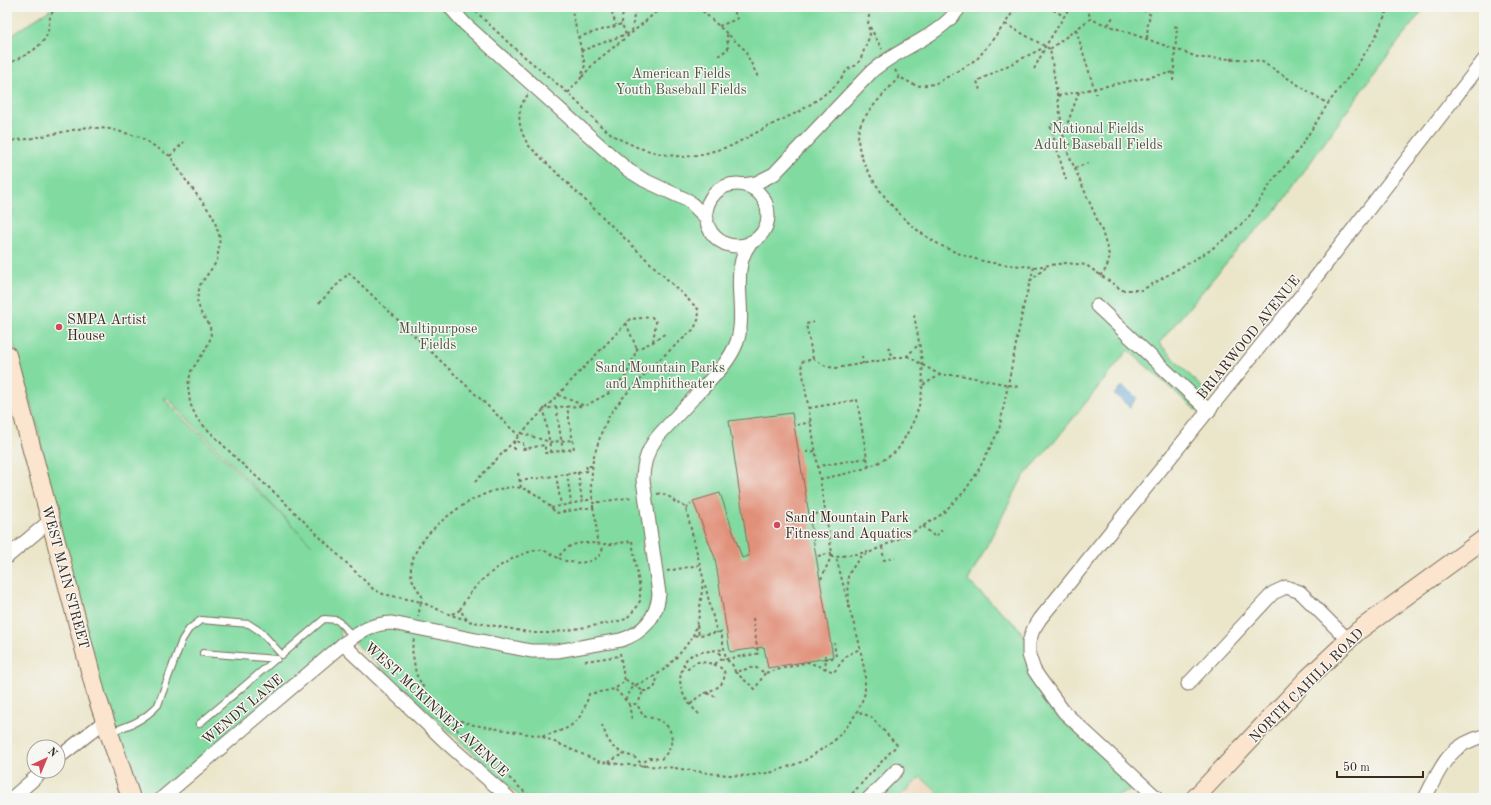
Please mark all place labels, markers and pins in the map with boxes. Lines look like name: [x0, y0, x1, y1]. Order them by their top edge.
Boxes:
place label: SMPA Artist House: [67, 313, 147, 343]
marker: SMPA Artist House: [54, 322, 64, 332]
place label: Sand Mountain Park Fitness and Aquatics: [785, 511, 912, 541]
marker: Sand Mountain Park Fitness and Aquatics: [772, 520, 782, 530]

